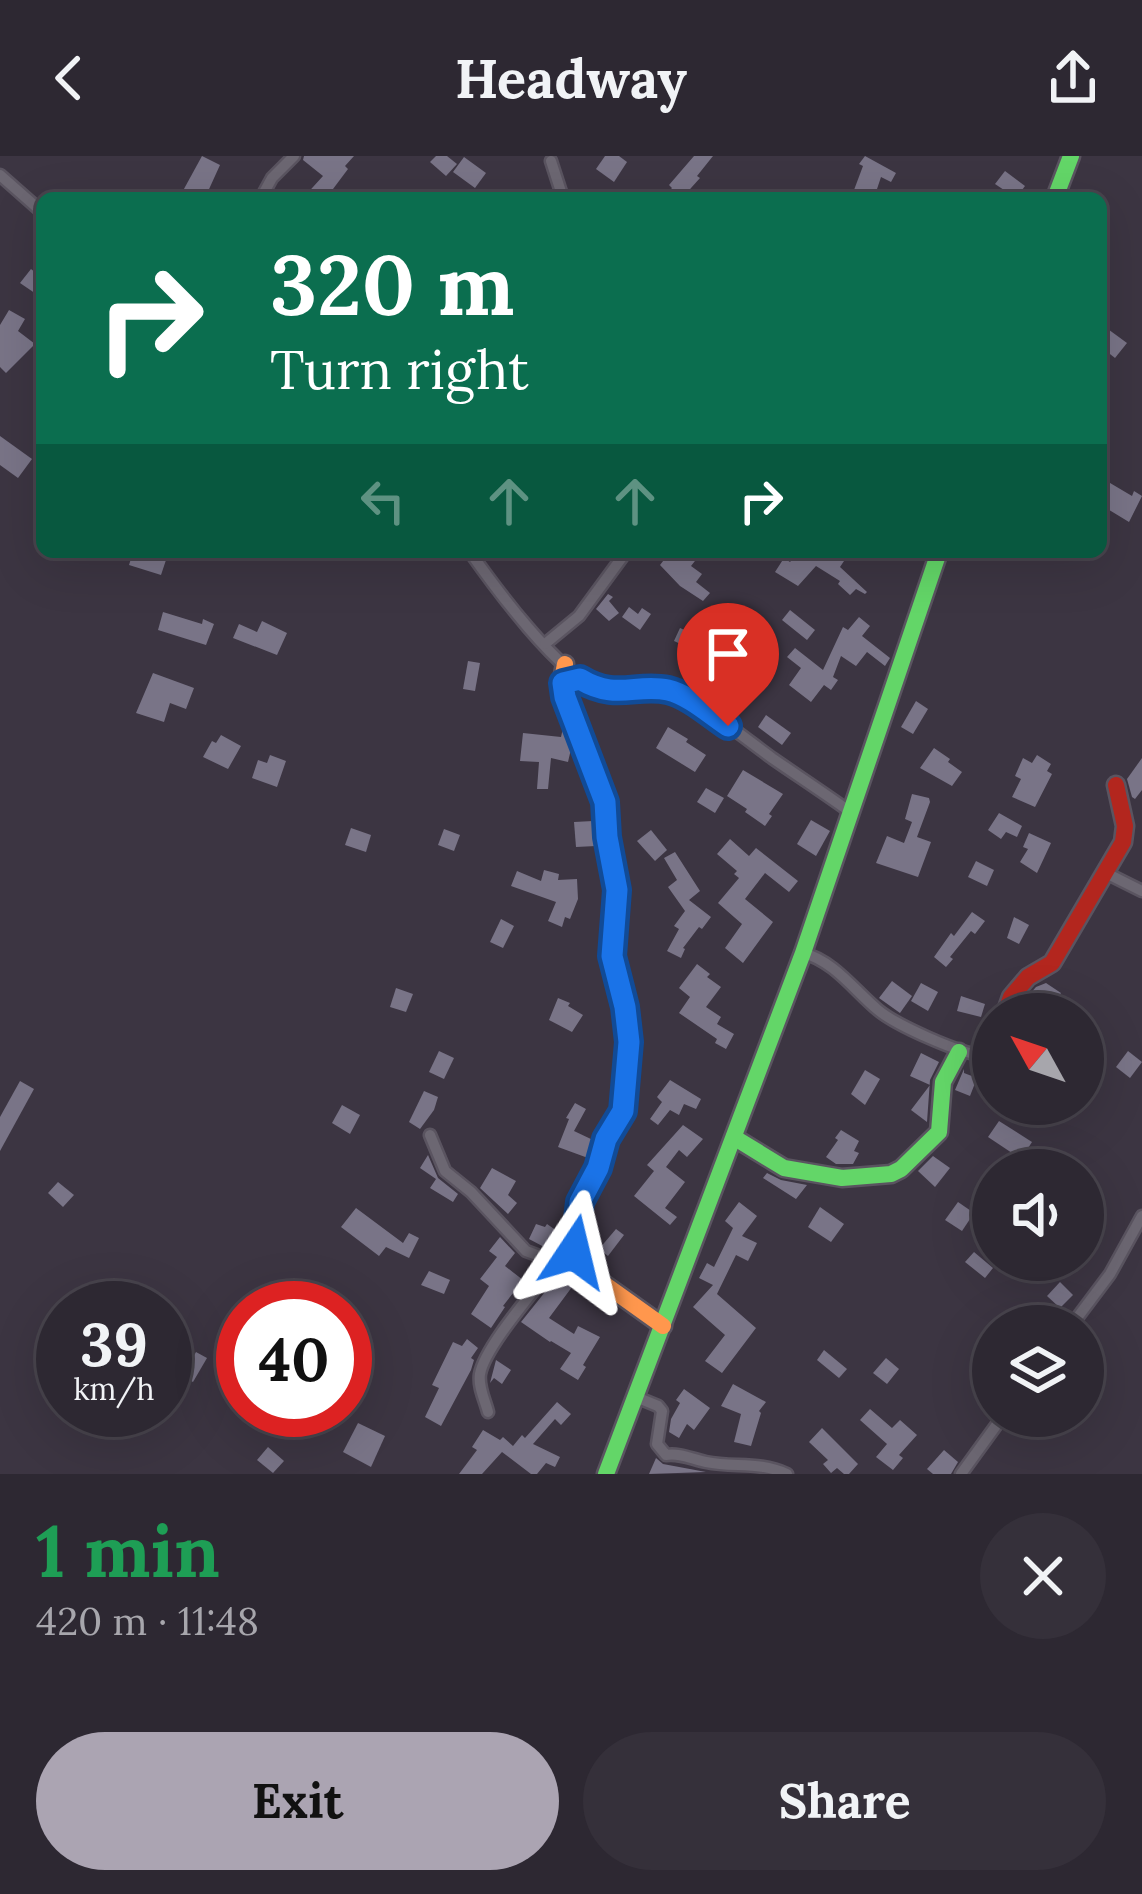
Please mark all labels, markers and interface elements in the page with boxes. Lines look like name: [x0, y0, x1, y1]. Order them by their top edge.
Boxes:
text: Headway: [455, 44, 687, 113]
icon: back: [36, 45, 102, 111]
icon: share: [1040, 45, 1106, 111]
text: 320 m: [270, 230, 515, 338]
icon: right: [72, 240, 228, 396]
text: Turn right: [270, 335, 529, 404]
icon: left: [350, 468, 416, 534]
icon: ahead: [476, 468, 542, 534]
icon: ahead: [602, 468, 668, 534]
icon: right: [728, 468, 794, 534]
pin: [677, 603, 779, 726]
icon: arrive: [695, 621, 761, 687]
north arrow: [972, 993, 1104, 1125]
map controls: [972, 993, 1104, 1437]
button: sound: [972, 1149, 1104, 1281]
position arrow: [511, 1189, 637, 1315]
speed limit sign: 40: [216, 1281, 372, 1437]
button: layers: [972, 1305, 1104, 1437]
text: 39: [80, 1306, 148, 1382]
text: km/h: [73, 1370, 155, 1408]
text: 1 min: [36, 1505, 220, 1597]
button: close: [980, 1513, 1106, 1639]
text: 420 m · 11:48: [36, 1596, 259, 1646]
button: Exit: [36, 1732, 559, 1870]
button: Share: [583, 1732, 1106, 1870]

